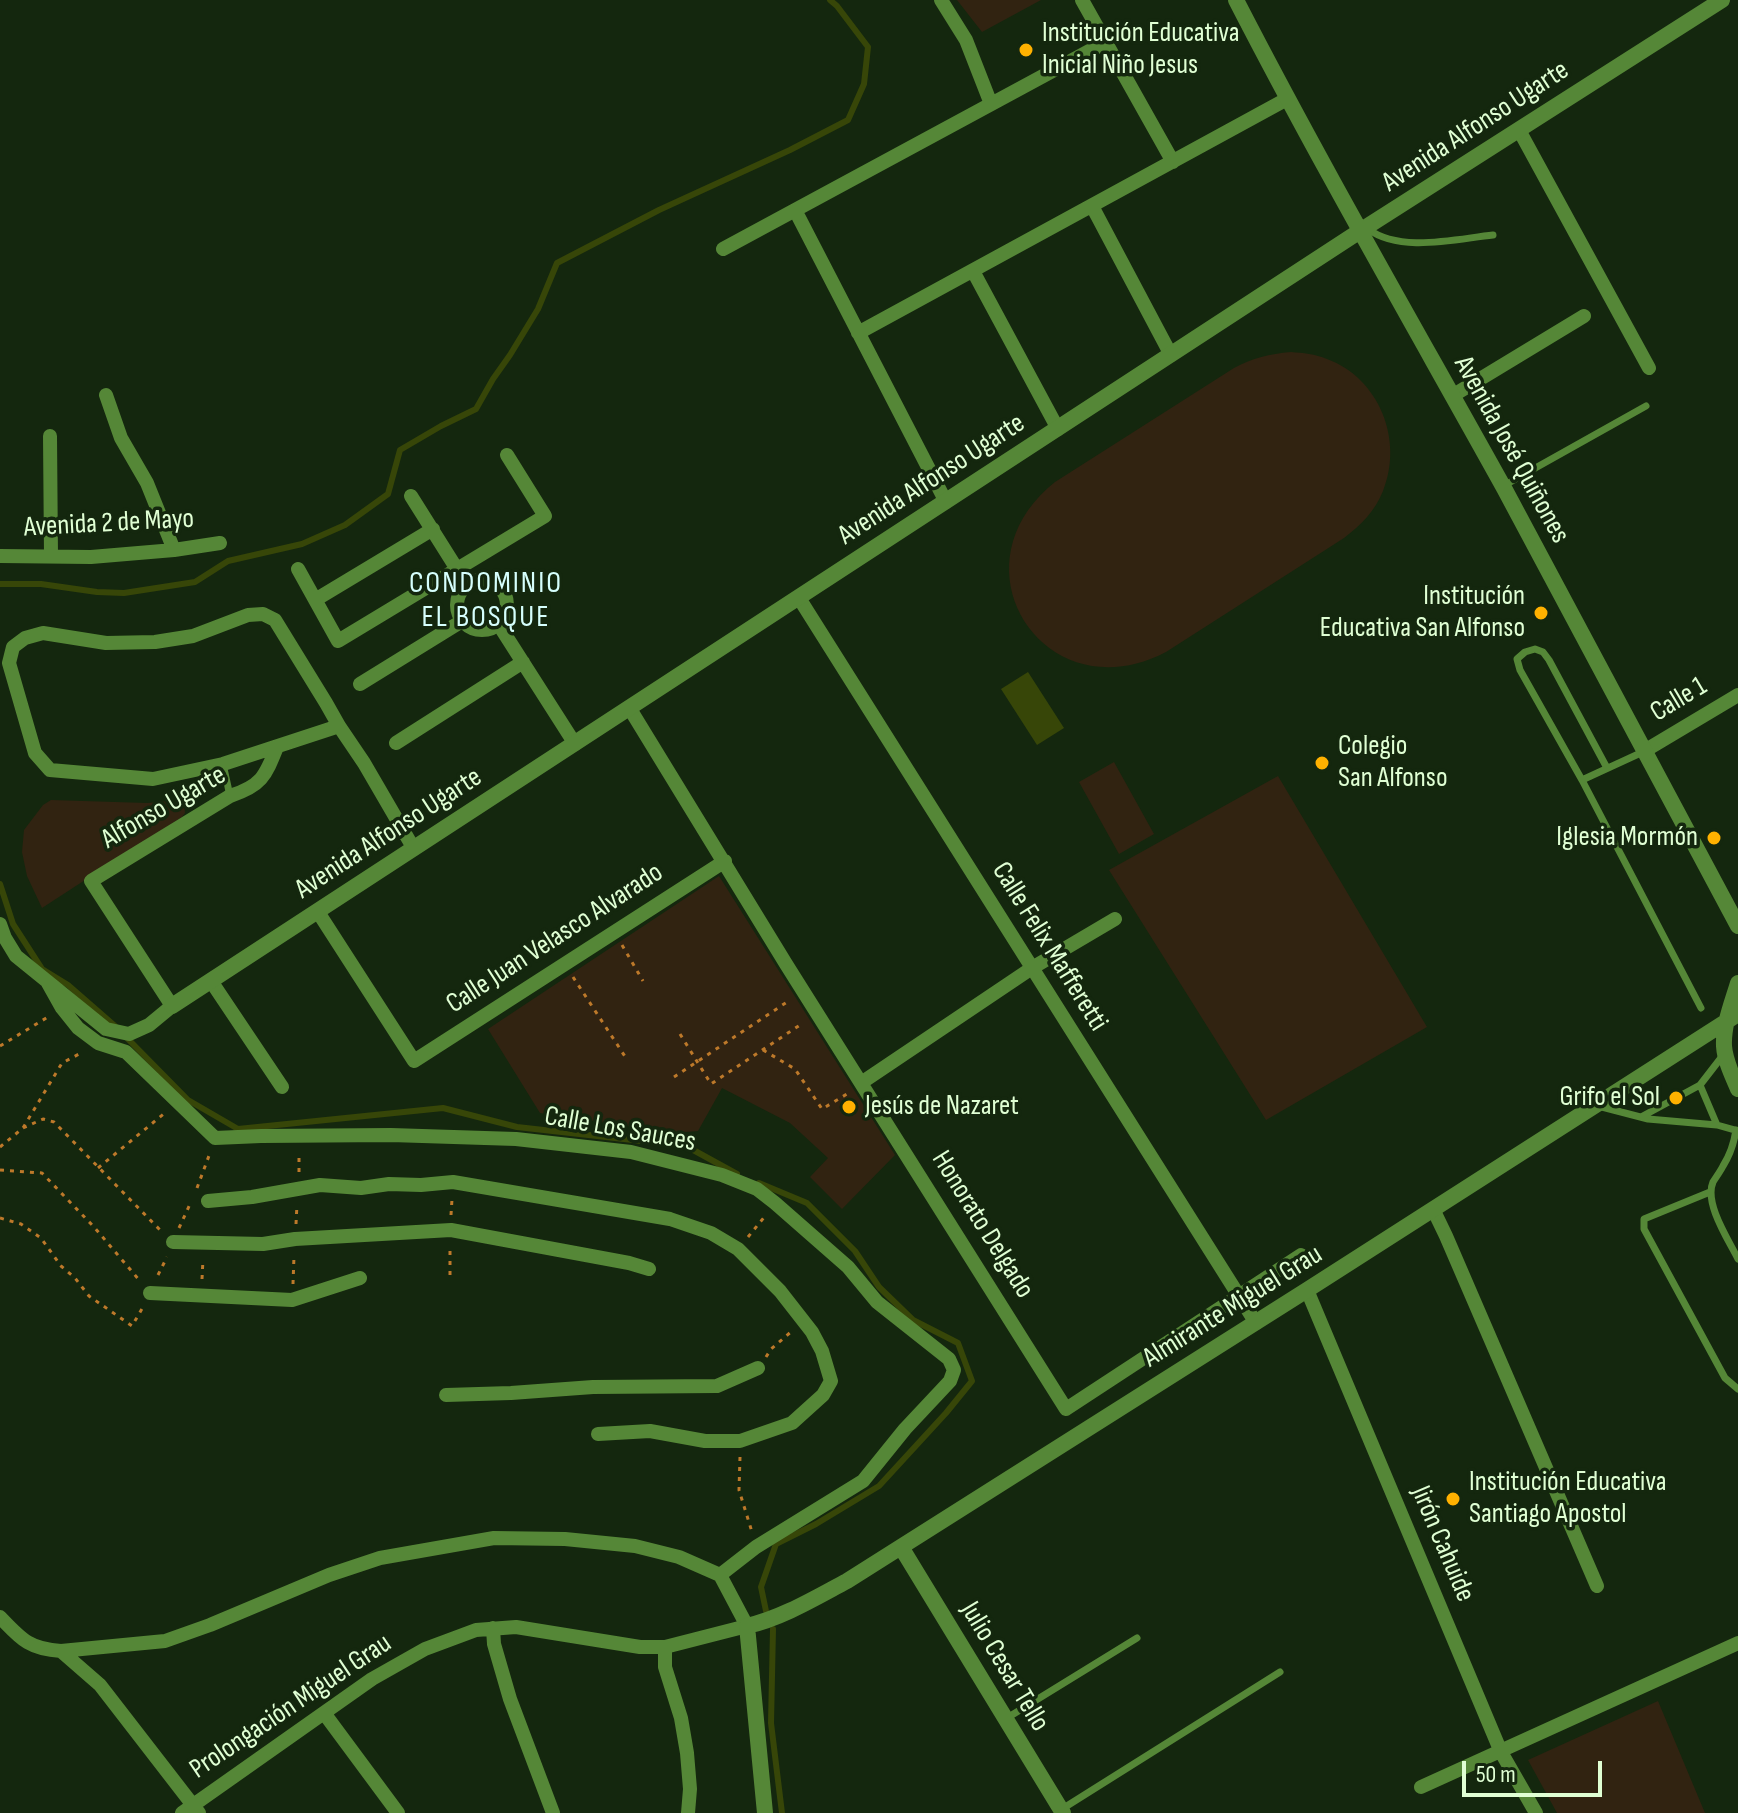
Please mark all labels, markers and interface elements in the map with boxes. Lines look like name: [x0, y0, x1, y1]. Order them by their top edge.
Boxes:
place label: Institución Educativa Inicial Niño Jesus: [1042, 17, 1239, 83]
marker: Institución Educativa Inicial Niño Jesus: [1017, 41, 1035, 59]
street label: Avenida Alfonso Ugarte: [1376, 54, 1576, 200]
street label: Avenida José Quiñones: [1446, 351, 1576, 549]
street label: Avenida Alfonso Ugarte: [832, 407, 1032, 553]
street label: Avenida 2 de Mayo: [23, 503, 195, 545]
district label: CONDOMINIO EL BOSQUE: [409, 566, 563, 636]
place label: Institución Educativa San Alfonso: [1320, 580, 1525, 646]
marker: Institución Educativa San Alfonso: [1532, 604, 1550, 622]
street label: Calle 1: [1645, 670, 1713, 730]
place label: Colegio San Alfonso: [1338, 730, 1448, 796]
marker: Colegio San Alfonso: [1313, 754, 1331, 772]
street label: Alfonso Ugarte: [96, 759, 232, 857]
street label: Avenida Alfonso Ugarte: [289, 761, 489, 907]
place label: Iglesia Mormón: [1556, 821, 1698, 855]
marker: Iglesia Mormón: [1705, 829, 1723, 847]
street label: Calle Juan Velasco Alvarado: [440, 856, 670, 1022]
street label: Calle Felix Mafferetti: [984, 856, 1114, 1038]
place label: Grifo el Sol: [1559, 1081, 1660, 1115]
marker: Grifo el Sol: [1667, 1089, 1685, 1107]
place label: Jesús de Nazaret: [865, 1090, 1019, 1124]
marker: Jesús de Nazaret: [840, 1098, 858, 1116]
street label: Calle Los Sauces: [542, 1100, 698, 1160]
street label: Honorato Delgado: [923, 1145, 1041, 1305]
street label: Almirante Miguel Grau: [1137, 1238, 1329, 1376]
place label: Institución Educativa Santiago Apostol: [1469, 1466, 1666, 1532]
street label: Jirón Cahuide: [1403, 1481, 1481, 1607]
marker: Institución Educativa Santiago Apostol: [1444, 1490, 1462, 1508]
street label: Julio Cesar Tello: [952, 1596, 1056, 1738]
street label: Prolongación Miguel Grau: [184, 1627, 398, 1787]
scale bar: [1466, 1745, 1606, 1795]
text: 50 m: [1476, 1760, 1516, 1789]

